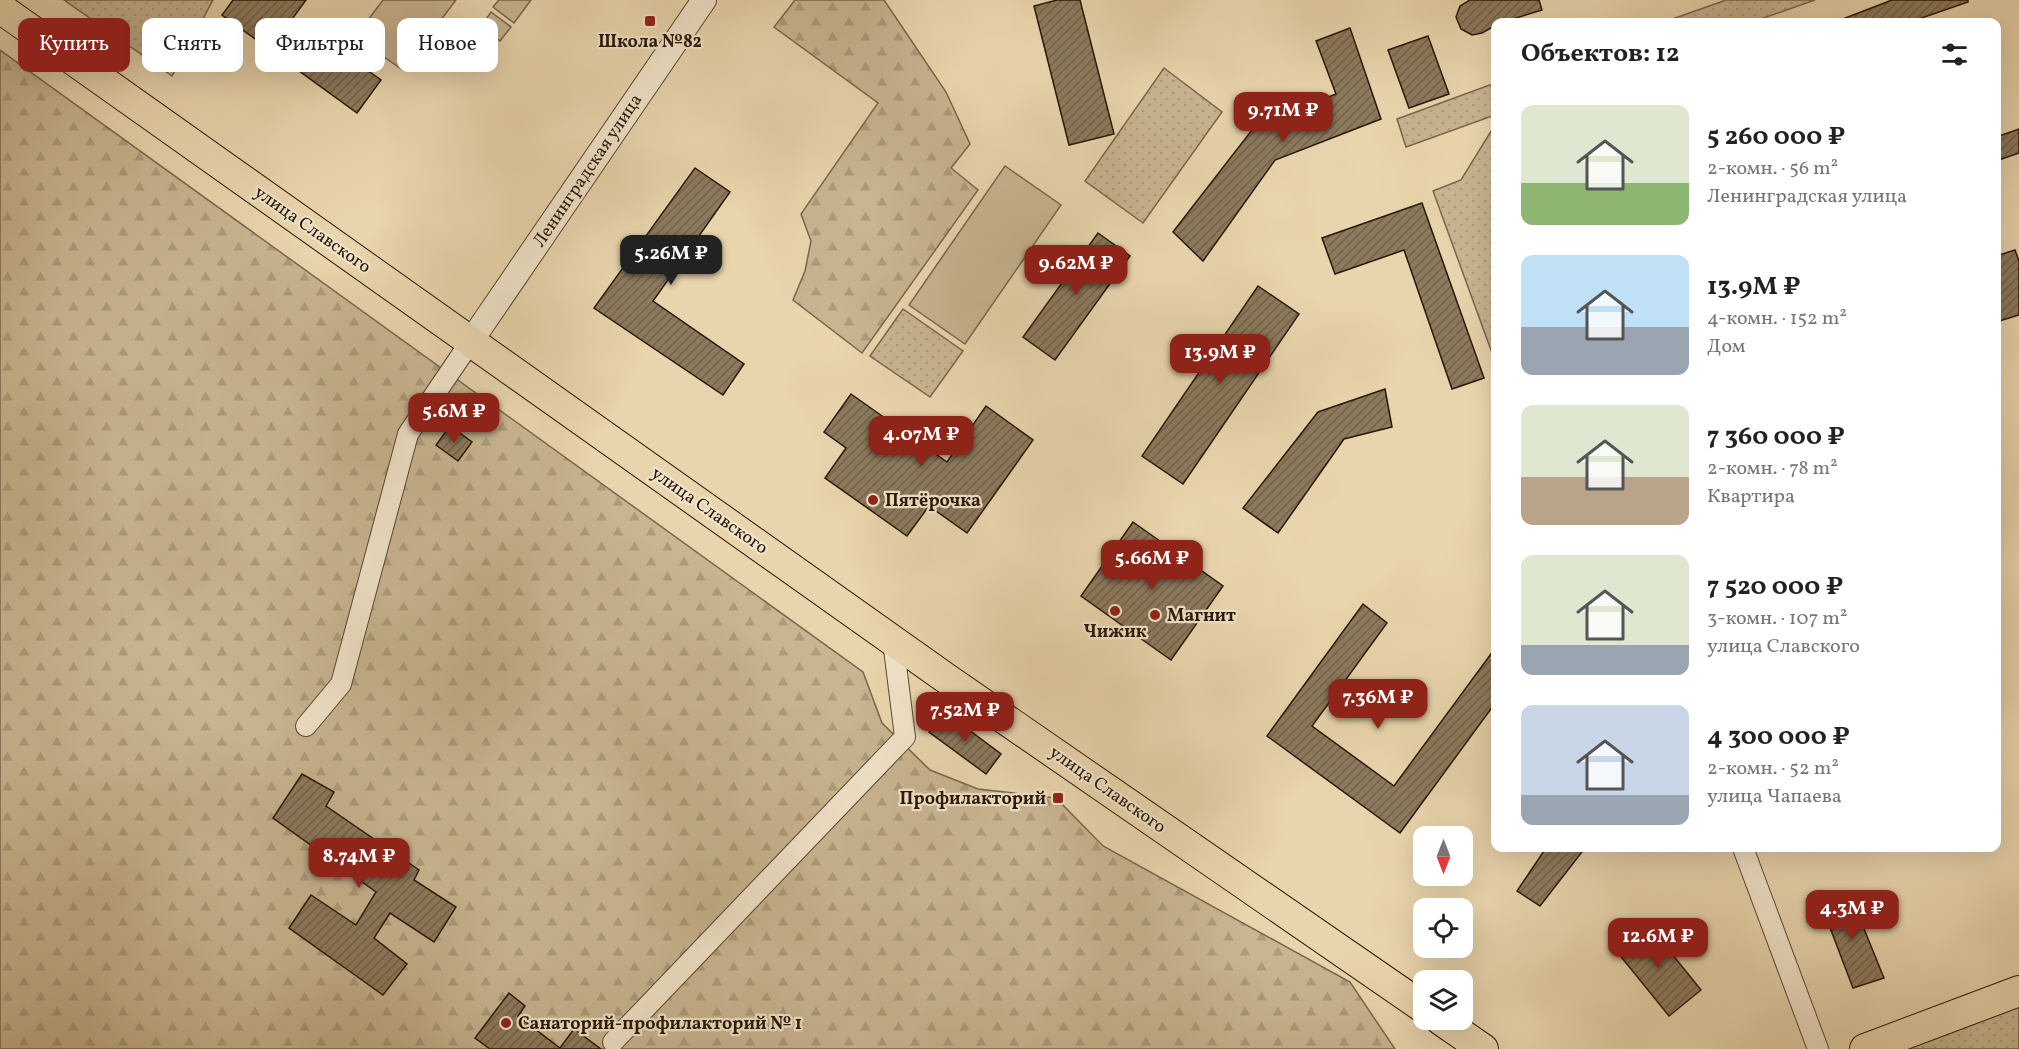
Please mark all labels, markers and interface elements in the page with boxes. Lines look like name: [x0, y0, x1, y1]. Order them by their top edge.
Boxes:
marker: Школа №82: [643, 14, 657, 28]
chip: Купить: [18, 18, 130, 72]
chip: Снять: [142, 18, 243, 72]
chip: Фильтры: [255, 18, 385, 72]
chip: Новое: [397, 18, 498, 72]
place label: Школа №82: [598, 30, 702, 55]
text: Объектов: 12: [1521, 36, 1679, 72]
icon: filters: [1938, 38, 1971, 71]
street label: Ленинградская улица: [528, 89, 649, 252]
pin: 9.71M ₽: [1228, 92, 1338, 143]
text: 9.71M ₽: [1248, 97, 1318, 125]
text: 5 260 000 ₽: [1707, 119, 1845, 155]
icon: home: [1569, 129, 1641, 201]
text: 2-комн. · 56 m²: [1707, 155, 1838, 183]
street label: улица Славского: [249, 181, 376, 280]
text: Ленинградская улица: [1707, 183, 1907, 211]
pin: 5.26M ₽: [616, 235, 726, 286]
text: 5.26M ₽: [634, 240, 708, 268]
pin: 9.62M ₽: [1021, 245, 1131, 296]
text: 9.62M ₽: [1038, 250, 1114, 278]
text: 13.9M ₽: [1707, 269, 1801, 305]
icon: home: [1569, 279, 1641, 351]
text: 4-комн. · 152 m²: [1707, 305, 1847, 333]
text: Дом: [1707, 333, 1746, 361]
pin: 13.9M ₽: [1165, 334, 1275, 385]
text: 13.9M ₽: [1184, 339, 1256, 367]
pin: 5.6M ₽: [405, 393, 503, 444]
text: 5.6M ₽: [422, 398, 486, 426]
pin: 4.07M ₽: [866, 416, 976, 467]
text: 7 360 000 ₽: [1707, 419, 1845, 455]
text: 4.07M ₽: [883, 421, 959, 449]
icon: home: [1569, 429, 1641, 501]
text: 2-комн. · 78 m²: [1707, 455, 1838, 483]
street label: улица Славского: [646, 462, 773, 561]
text: Квартира: [1707, 483, 1795, 511]
place label: Пятёрочка: [885, 489, 981, 514]
marker: Пятёрочка: [866, 493, 880, 507]
pin: 5.66M ₽: [1097, 540, 1207, 591]
text: 5.66M ₽: [1115, 545, 1189, 573]
text: 7 520 000 ₽: [1707, 569, 1843, 605]
icon: home: [1569, 579, 1641, 651]
marker: Чижик: [1108, 604, 1122, 618]
place label: Магнит: [1167, 604, 1236, 629]
text: 3-комн. · 107 m²: [1707, 605, 1847, 633]
marker: Магнит: [1148, 608, 1162, 622]
place label: Чижик: [1084, 620, 1147, 645]
text: улица Славского: [1707, 633, 1860, 661]
pin: 7.36M ₽: [1323, 679, 1433, 730]
text: 7.36M ₽: [1342, 684, 1414, 712]
pin: 7.52M ₽: [910, 692, 1020, 743]
text: 7.52M ₽: [930, 697, 1000, 725]
text: 4 300 000 ₽: [1707, 719, 1850, 755]
icon: home: [1569, 729, 1641, 801]
street label: улица Славского: [1044, 741, 1171, 840]
text: 2-комн. · 52 m²: [1707, 755, 1839, 783]
text: улица Чапаева: [1707, 783, 1842, 811]
place label: Профилакторий: [899, 787, 1046, 812]
marker: Профилакторий: [1051, 791, 1065, 805]
north arrow: [1413, 826, 1473, 886]
map controls: [1413, 826, 1473, 1030]
pin: 8.74M ₽: [304, 838, 414, 889]
text: 8.74M ₽: [323, 843, 395, 871]
pin: 4.3M ₽: [1803, 890, 1901, 941]
text: 4.3M ₽: [1820, 895, 1884, 923]
button: locate: [1413, 898, 1473, 958]
pin: 12.6M ₽: [1603, 918, 1713, 969]
text: 12.6M ₽: [1622, 923, 1694, 951]
button: layers: [1413, 970, 1473, 1030]
place label: Санаторий-профилакторий № 1: [518, 1012, 802, 1037]
marker: Санаторий-профилакторий № 1: [499, 1016, 513, 1030]

